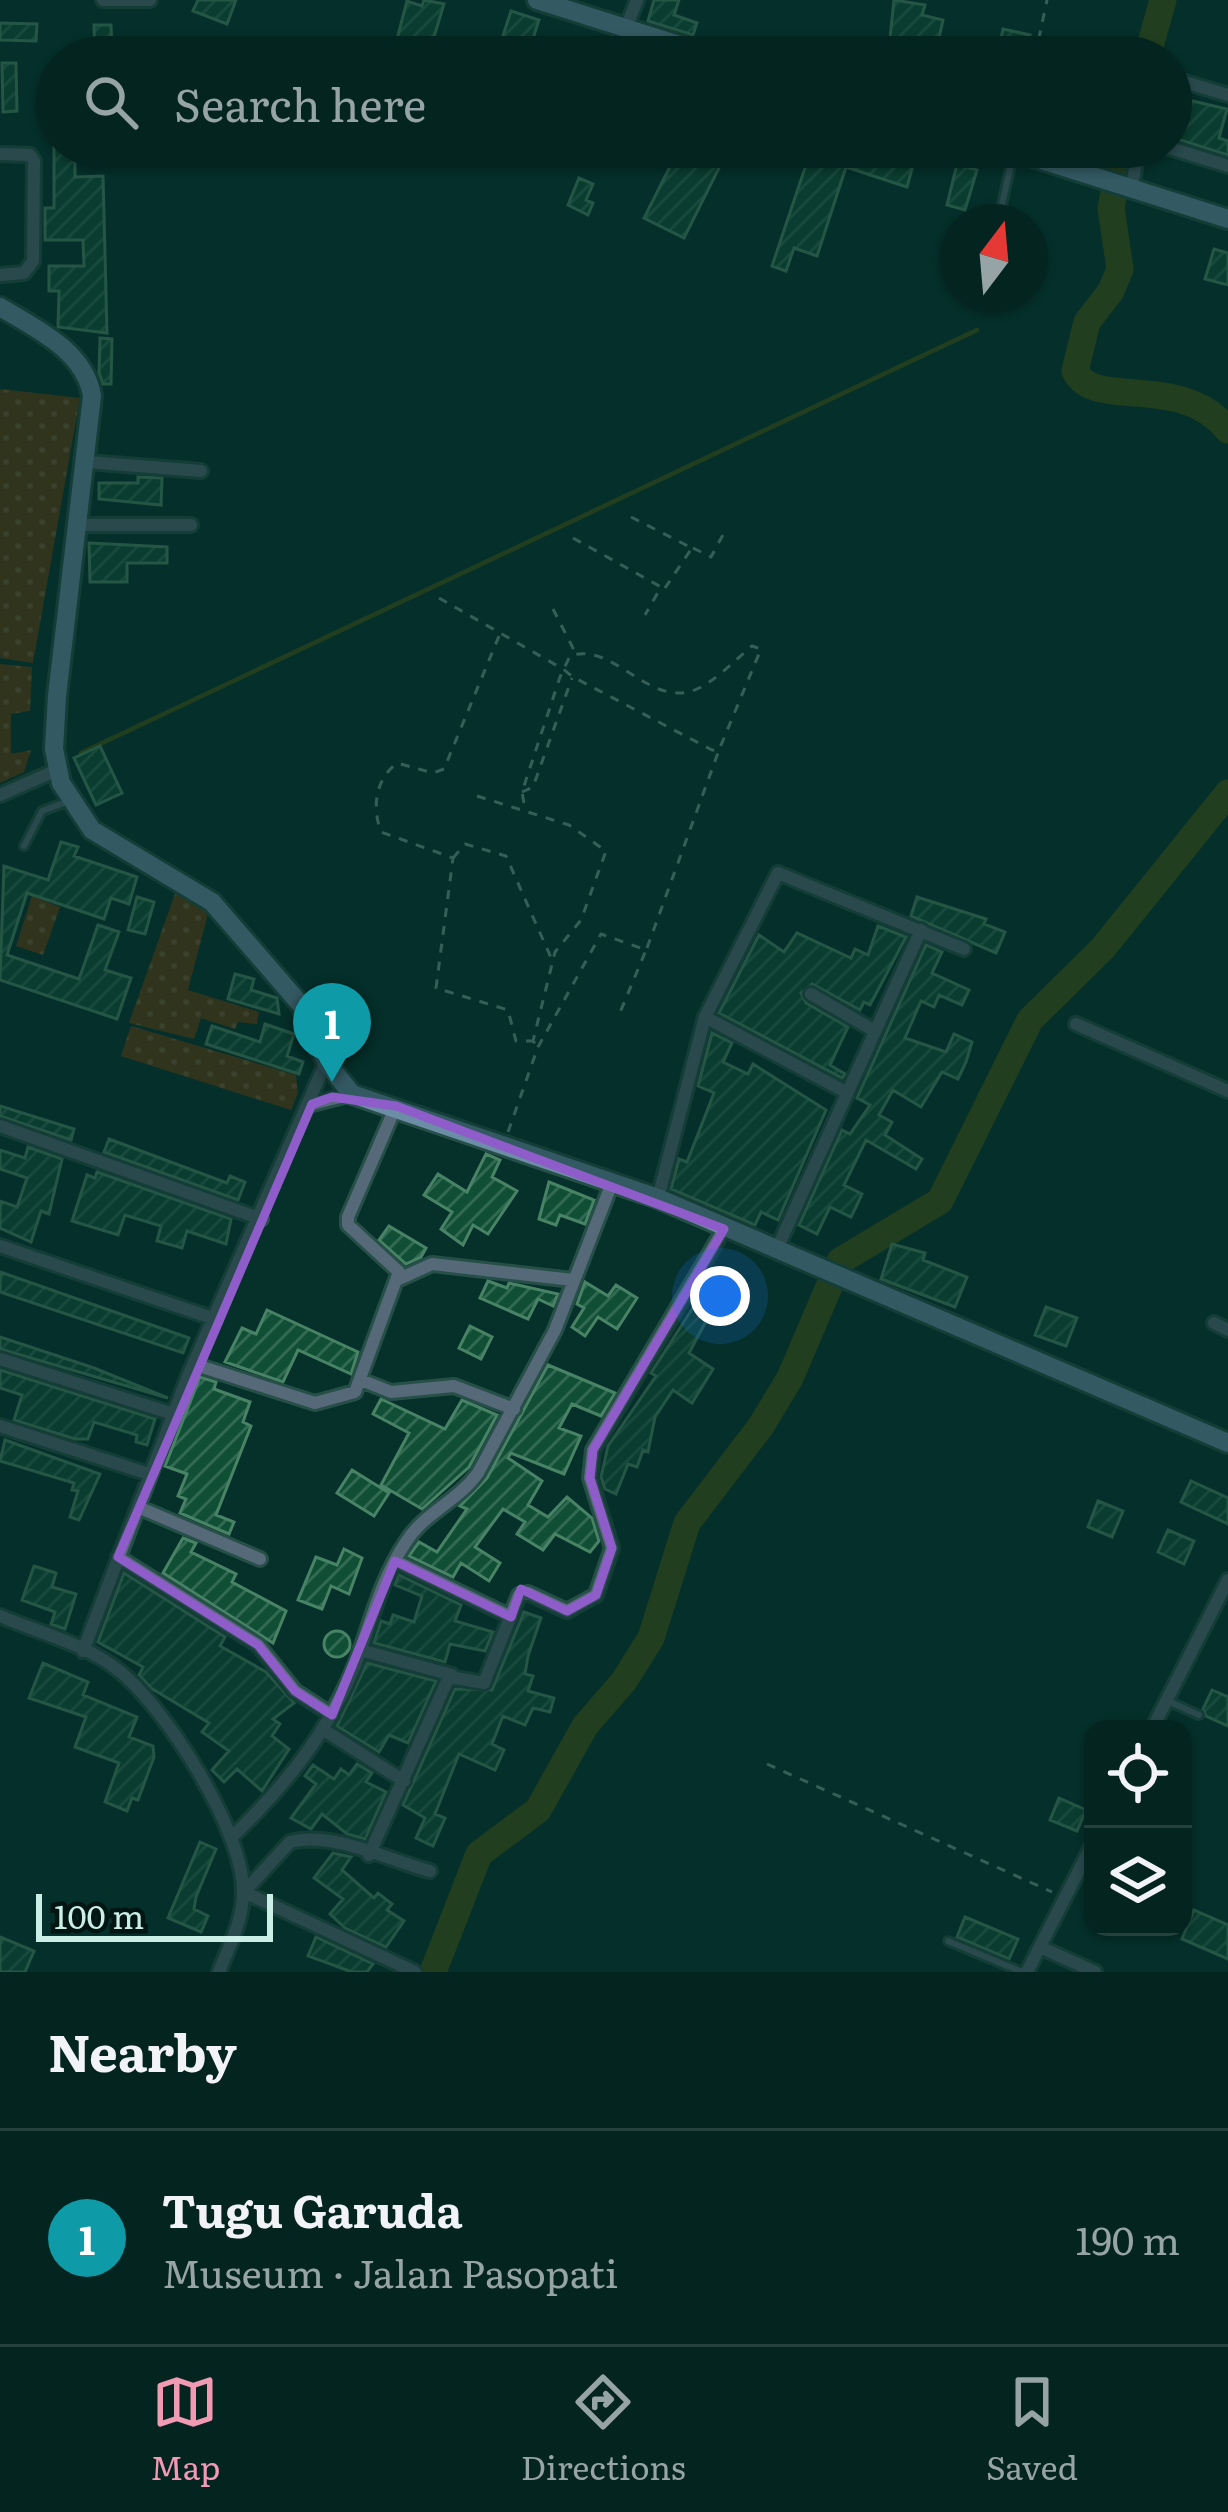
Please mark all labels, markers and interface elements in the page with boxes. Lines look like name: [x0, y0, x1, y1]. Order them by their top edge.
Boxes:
search box: [36, 36, 1192, 168]
icon: search: [78, 69, 144, 135]
text: Search here: [174, 69, 426, 136]
north arrow: [940, 204, 1048, 312]
pin: 1: [293, 983, 371, 1082]
your location: [690, 1266, 750, 1326]
map controls: [1084, 1720, 1192, 1936]
button: locate: [1084, 1720, 1192, 1828]
button: layers: [1084, 1828, 1192, 1936]
scale bar: [36, 1888, 273, 1941]
text: 100 m: [54, 1890, 144, 1939]
text: Nearby: [48, 2012, 237, 2088]
text: Tugu Garuda: [162, 2175, 462, 2242]
text: 1: [79, 2209, 95, 2267]
text: 190 m: [1076, 2209, 1180, 2267]
text: Museum · Jalan Pasopati: [162, 2242, 618, 2300]
tab: Map: [150, 2369, 220, 2490]
tab: Directions: [521, 2369, 686, 2490]
tab: Saved: [986, 2369, 1078, 2490]

